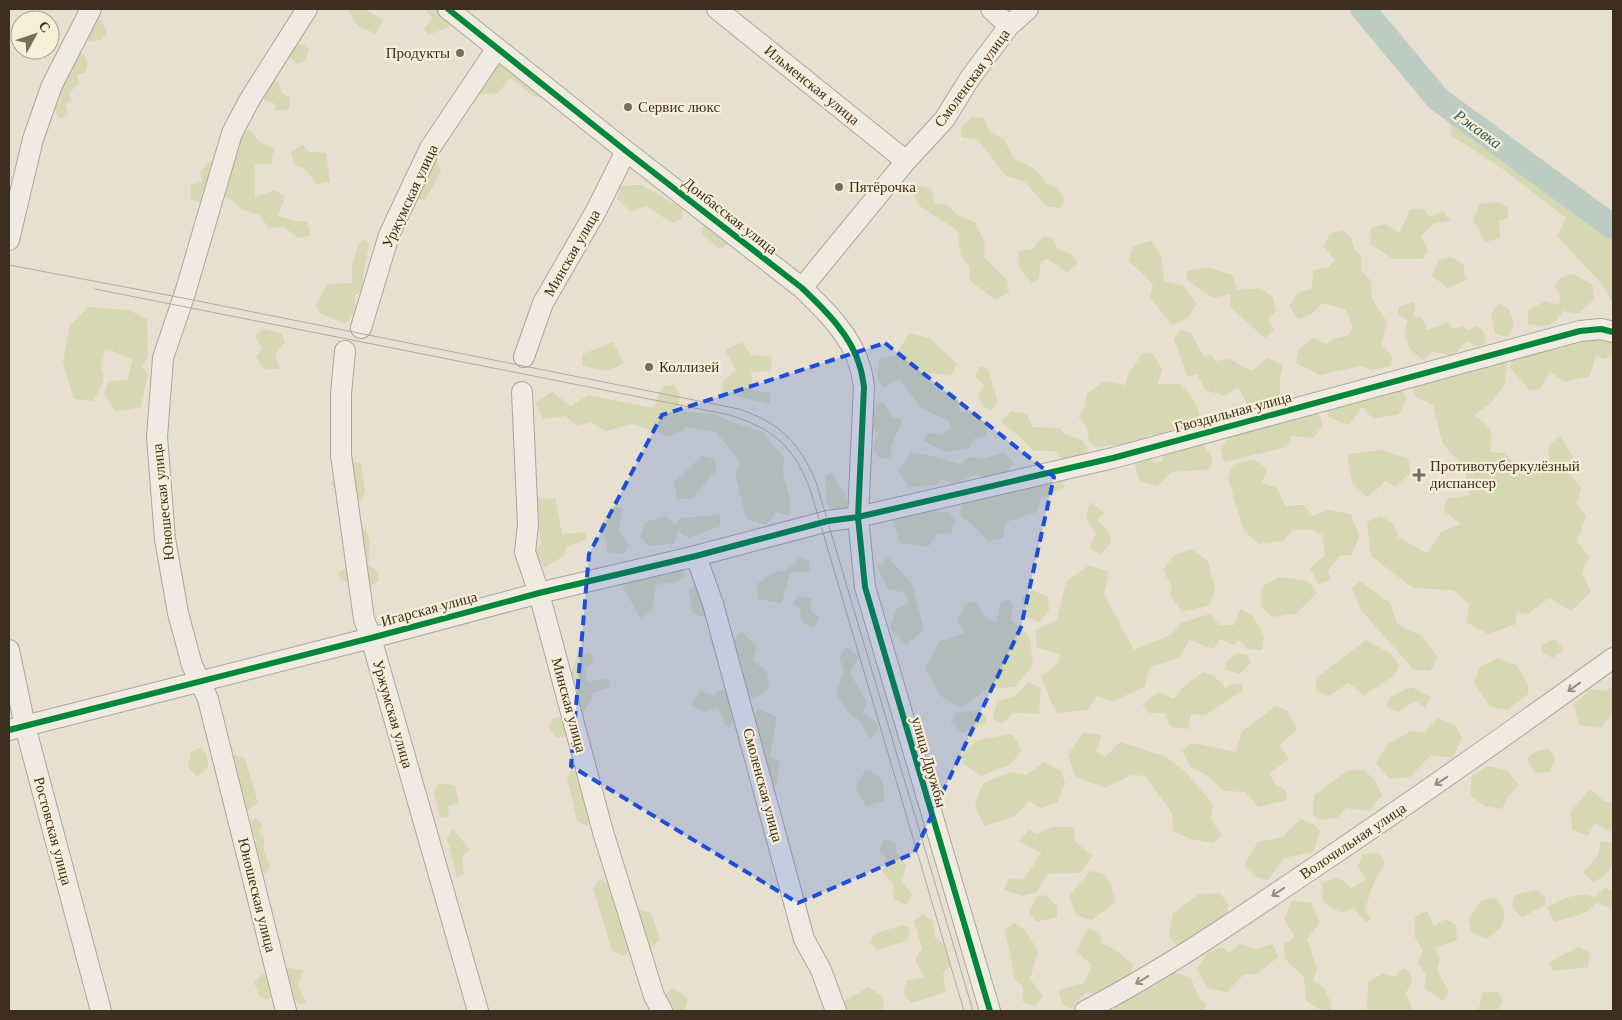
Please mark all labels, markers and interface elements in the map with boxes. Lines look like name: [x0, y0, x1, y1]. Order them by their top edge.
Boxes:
north arrow: [10, 10, 60, 60]
text: С: [36, 18, 54, 36]
street label: Смоленская улица: [931, 26, 1013, 130]
street label: Ильменская улица: [761, 42, 863, 128]
place label: Продукты: [386, 45, 450, 61]
marker: Продукты: [454, 47, 466, 59]
place label: Сервис люкс: [638, 99, 720, 115]
marker: Сервис люкс: [622, 101, 634, 113]
water label: Ржавка: [1450, 106, 1505, 152]
street label: Уржумская улица: [379, 142, 441, 250]
street label: Донбасская улица: [680, 174, 780, 258]
place label: Пятёрочка: [849, 179, 916, 195]
marker: Пятёрочка: [833, 181, 845, 193]
street label: Минская улица: [541, 207, 603, 299]
place label: Коллизей: [659, 359, 719, 375]
marker: Коллизей: [643, 361, 655, 373]
street label: Гвоздильная улица: [1173, 389, 1294, 435]
street label: Юношеская улица: [149, 442, 177, 561]
place label: Противотуберкулёзный диспансер: [1430, 458, 1580, 491]
marker: Противотуберкулёзный диспансер: [1412, 468, 1426, 482]
street label: Игарская улица: [379, 588, 479, 630]
street label: Минская улица: [549, 656, 589, 754]
street label: Уржумская улица: [370, 658, 416, 770]
one-way arrow: [1568, 681, 1581, 692]
street label: улица Дружбы: [908, 715, 950, 809]
street label: Смоленская улица: [740, 726, 786, 844]
street label: Ростовская улица: [31, 775, 75, 887]
one-way arrow: [1435, 776, 1449, 786]
street label: Волочильная улица: [1297, 799, 1409, 882]
street label: Юношеская улица: [235, 836, 279, 954]
one-way arrow: [1271, 887, 1285, 897]
one-way arrow: [1135, 976, 1149, 986]

